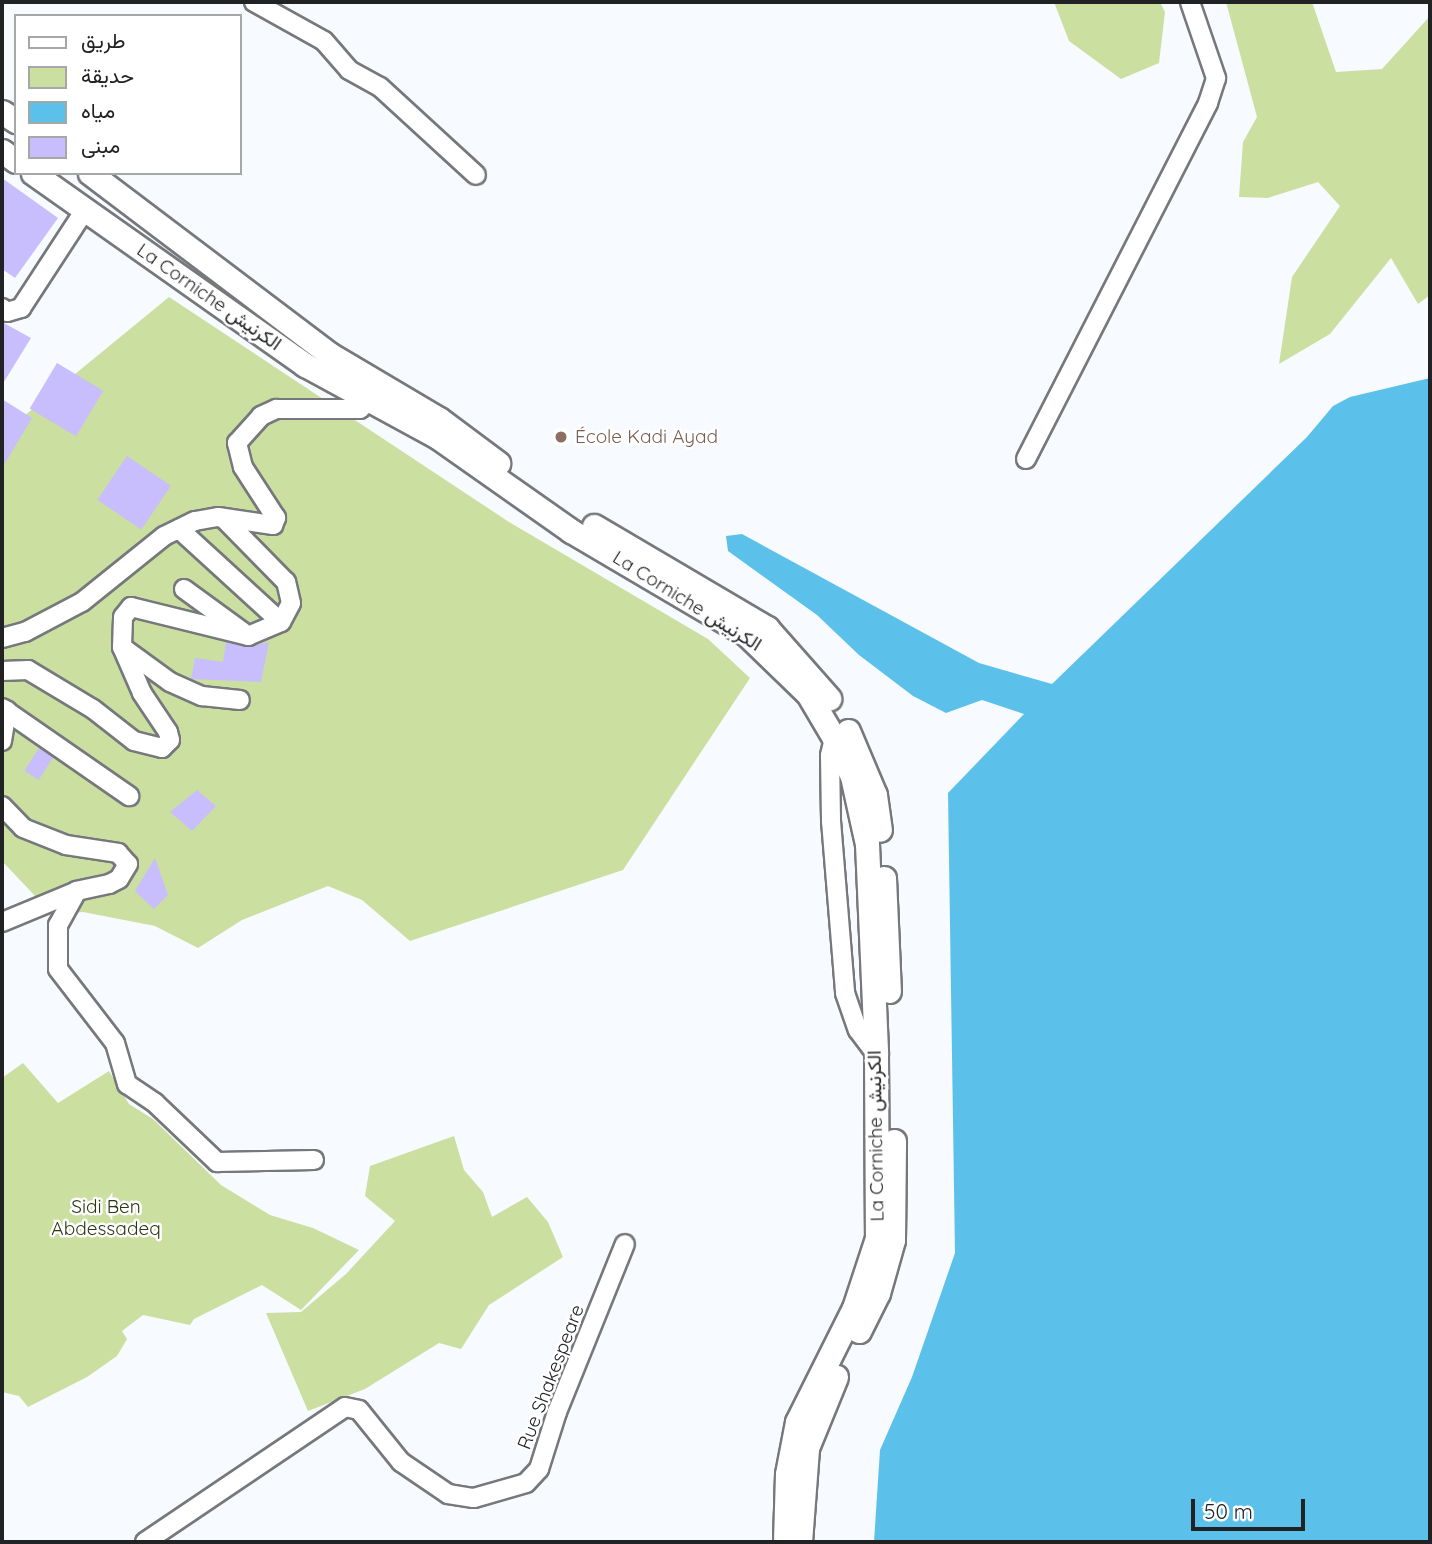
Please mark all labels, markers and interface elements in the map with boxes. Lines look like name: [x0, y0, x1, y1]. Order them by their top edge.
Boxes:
legend: [14, 14, 242, 175]
text: طريق: [81, 27, 126, 53]
text: حديقة: [81, 62, 134, 88]
text: مياه: [81, 97, 115, 123]
text: مبنى: [81, 132, 120, 158]
street label: La Corniche الكرنيش: [132, 239, 286, 355]
place label: École Kadi Ayad: [575, 426, 718, 448]
marker: École Kadi Ayad: [553, 429, 569, 445]
street label: La Corniche الكرنيش: [608, 546, 766, 656]
street label: La Corniche الكرنيش: [863, 1050, 889, 1222]
park label: Sidi Ben Abdessadeq: [51, 1196, 161, 1240]
street label: Rue Shakespeare: [513, 1301, 589, 1453]
scale bar: [1194, 1484, 1308, 1528]
text: 50 m: [1204, 1498, 1253, 1524]

